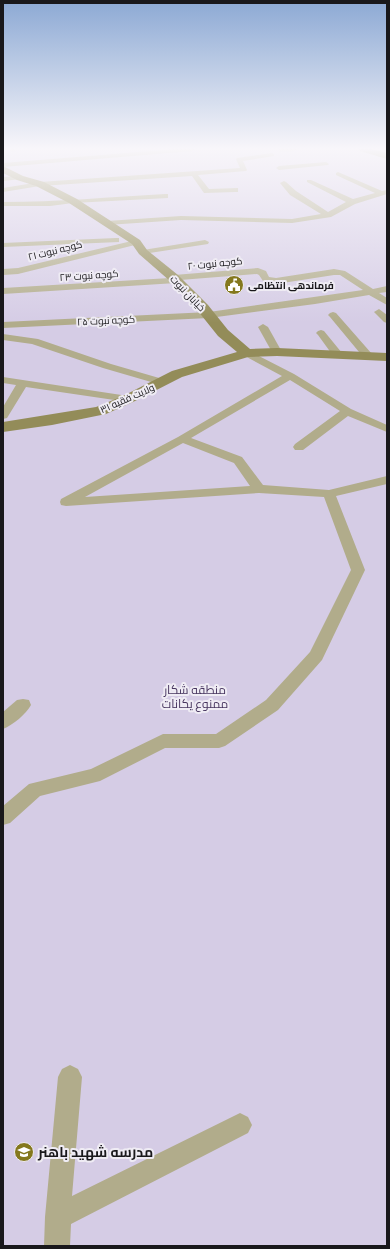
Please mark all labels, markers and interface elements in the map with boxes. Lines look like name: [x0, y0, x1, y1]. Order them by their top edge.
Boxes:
street label: کوچه نبوت ۲۱: [27, 237, 84, 264]
street label: کوچه نبوت ۲۰: [187, 254, 243, 273]
street label: کوچه نبوت ۲۳: [59, 267, 119, 284]
street label: خیابان نبوت: [167, 273, 208, 314]
public building icon: فرماندهی انتظامی: [223, 274, 245, 296]
place label: فرماندهی انتظامی: [248, 279, 334, 292]
street label: کوچه نبوت ۲۵: [77, 312, 135, 329]
street label: ولایت فقیه ۳۱: [98, 381, 156, 416]
park label: منطقه شکار ممنوع یکانات: [162, 682, 228, 712]
school or university icon: مدرسه شهید باهنر: [13, 1141, 35, 1163]
place label: مدرسه شهید باهنر: [37, 1143, 153, 1161]

